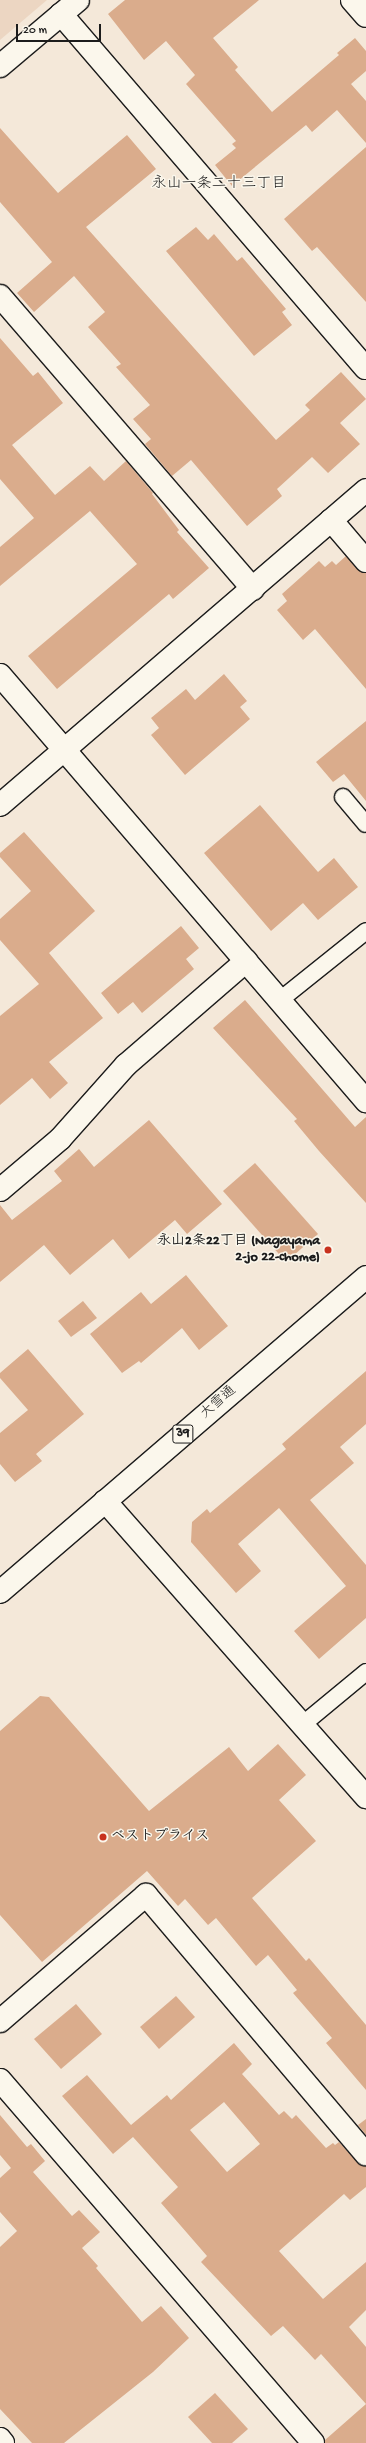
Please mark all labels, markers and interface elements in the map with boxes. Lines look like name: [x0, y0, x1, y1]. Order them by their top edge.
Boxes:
scale bar: [18, 16, 103, 42]
text: 20 m: [23, 24, 47, 38]
district label: 永山一条二十三丁目: [152, 176, 286, 194]
place label: 永山2条22丁目 (Nagayama 2-jo 22-chome): [157, 1234, 320, 1266]
marker: 永山2条22丁目 (Nagayama 2-jo 22-chome): [323, 1245, 333, 1255]
street label: 大雪通: [198, 1383, 240, 1423]
road number: 39: [172, 1423, 194, 1445]
place label: ベストプライス: [111, 1829, 209, 1845]
marker: ベストプライス: [98, 1832, 108, 1842]

